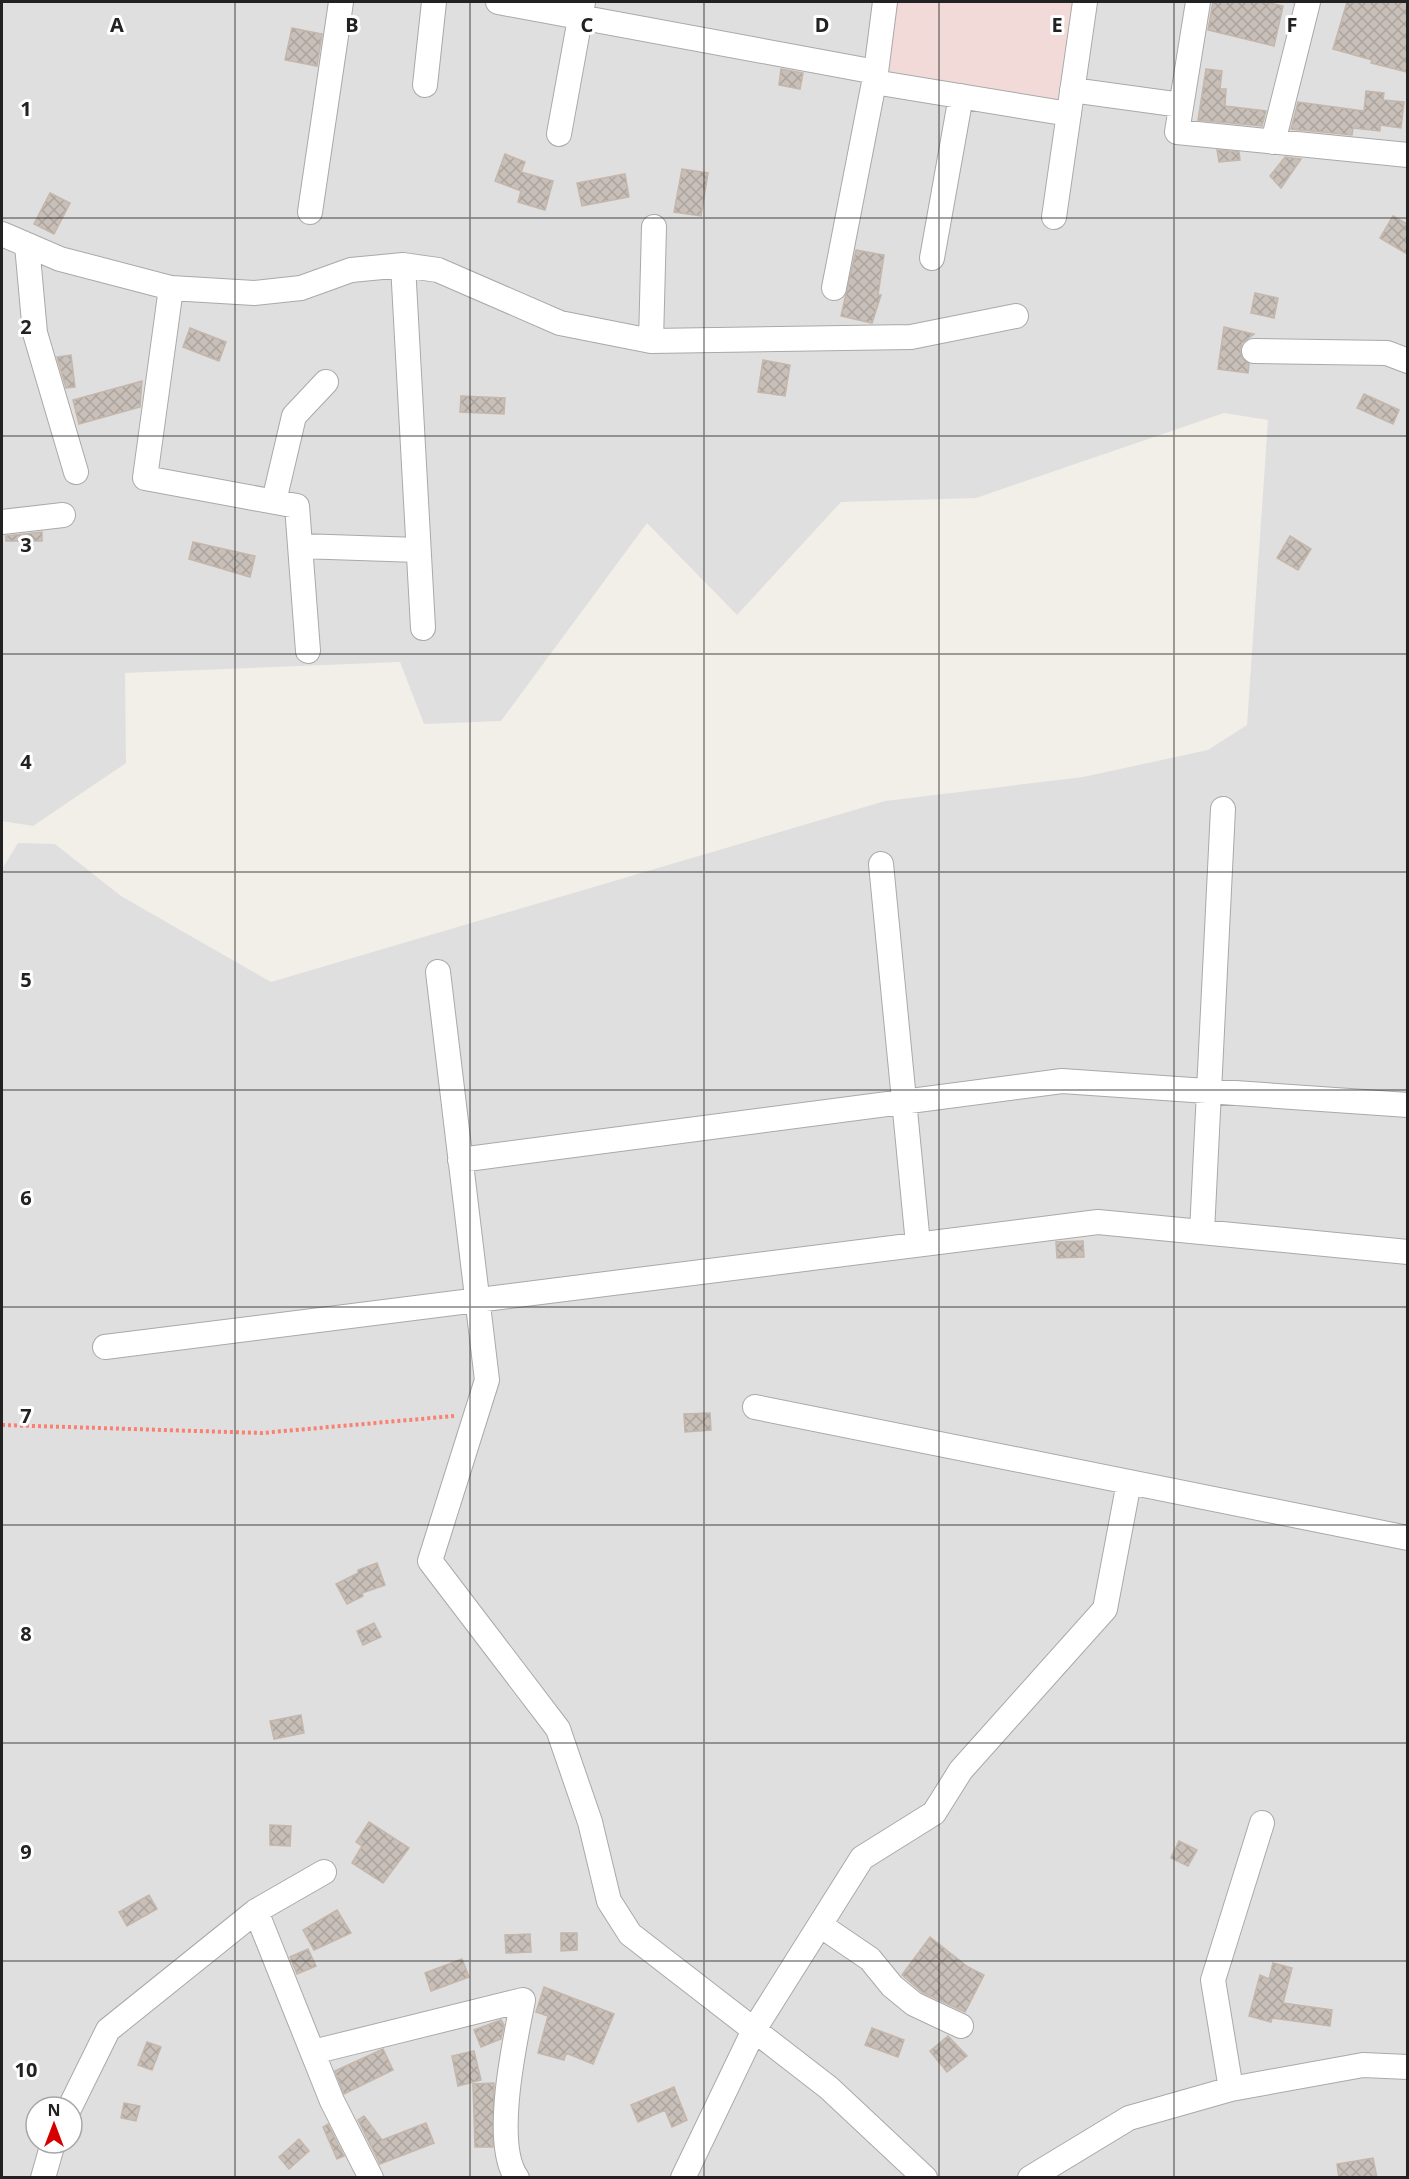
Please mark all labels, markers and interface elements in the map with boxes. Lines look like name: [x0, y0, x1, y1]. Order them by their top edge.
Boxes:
text: A: [110, 11, 124, 38]
text: B: [345, 11, 359, 38]
text: C: [581, 11, 594, 38]
text: D: [815, 11, 829, 38]
text: E: [1051, 11, 1063, 38]
text: F: [1287, 11, 1297, 38]
text: 1: [20, 95, 32, 122]
text: 2: [20, 313, 32, 340]
text: 3: [20, 531, 32, 558]
text: 4: [20, 748, 32, 775]
text: 5: [20, 966, 32, 993]
text: 6: [20, 1184, 32, 1211]
text: 7: [20, 1402, 32, 1429]
text: 8: [20, 1620, 32, 1647]
text: 9: [20, 1838, 32, 1865]
text: 10: [15, 2056, 37, 2083]
north arrow: [24, 2095, 84, 2155]
text: N: [47, 2099, 61, 2121]

